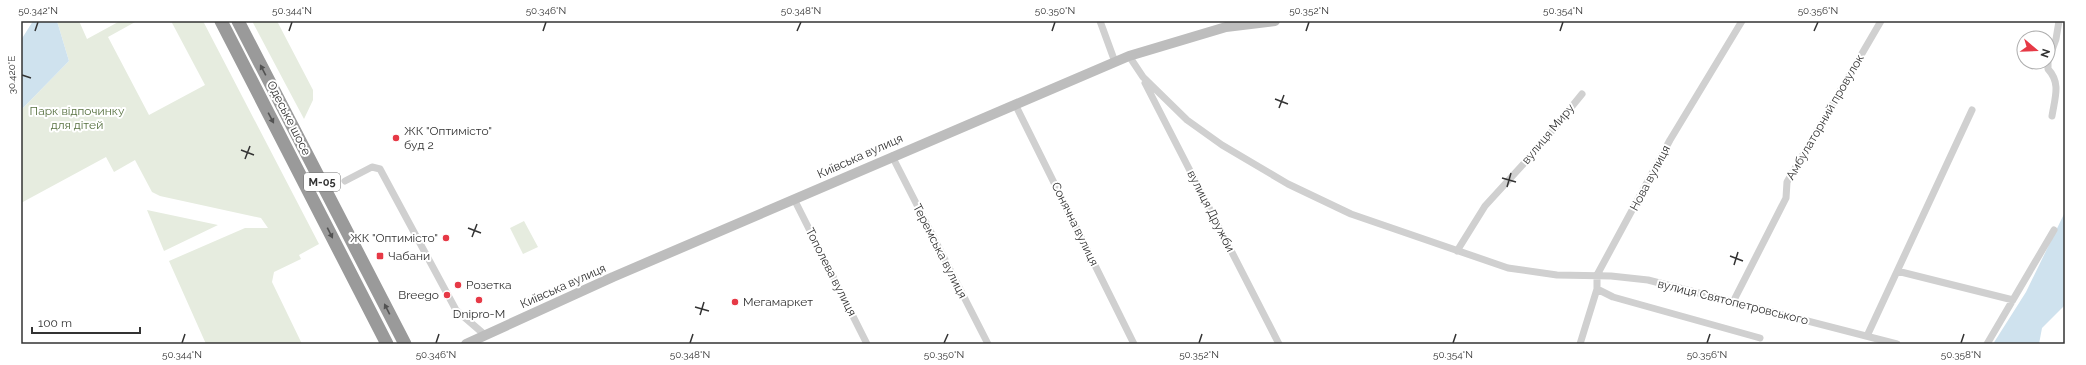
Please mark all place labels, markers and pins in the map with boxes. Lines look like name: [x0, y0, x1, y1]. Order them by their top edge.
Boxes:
place label: ЖК "Оптимісто" буд 2: [404, 124, 492, 152]
marker: ЖК "Оптимісто" буд 2: [391, 133, 401, 143]
place label: ЖК "Оптимісто": [350, 231, 438, 245]
marker: ЖК "Оптимісто": [441, 233, 451, 243]
place label: Чабани: [388, 249, 430, 263]
marker: Чабани: [375, 251, 385, 261]
place label: Розетка: [466, 278, 512, 292]
marker: Розетка: [453, 280, 463, 290]
place label: Breego: [398, 288, 439, 302]
marker: Breego: [442, 290, 452, 300]
marker: Dnipro-M: [474, 295, 484, 305]
place label: Мегамаркет: [743, 295, 813, 309]
marker: Мегамаркет: [730, 297, 740, 307]
place label: Dnipro-M: [453, 307, 505, 321]

